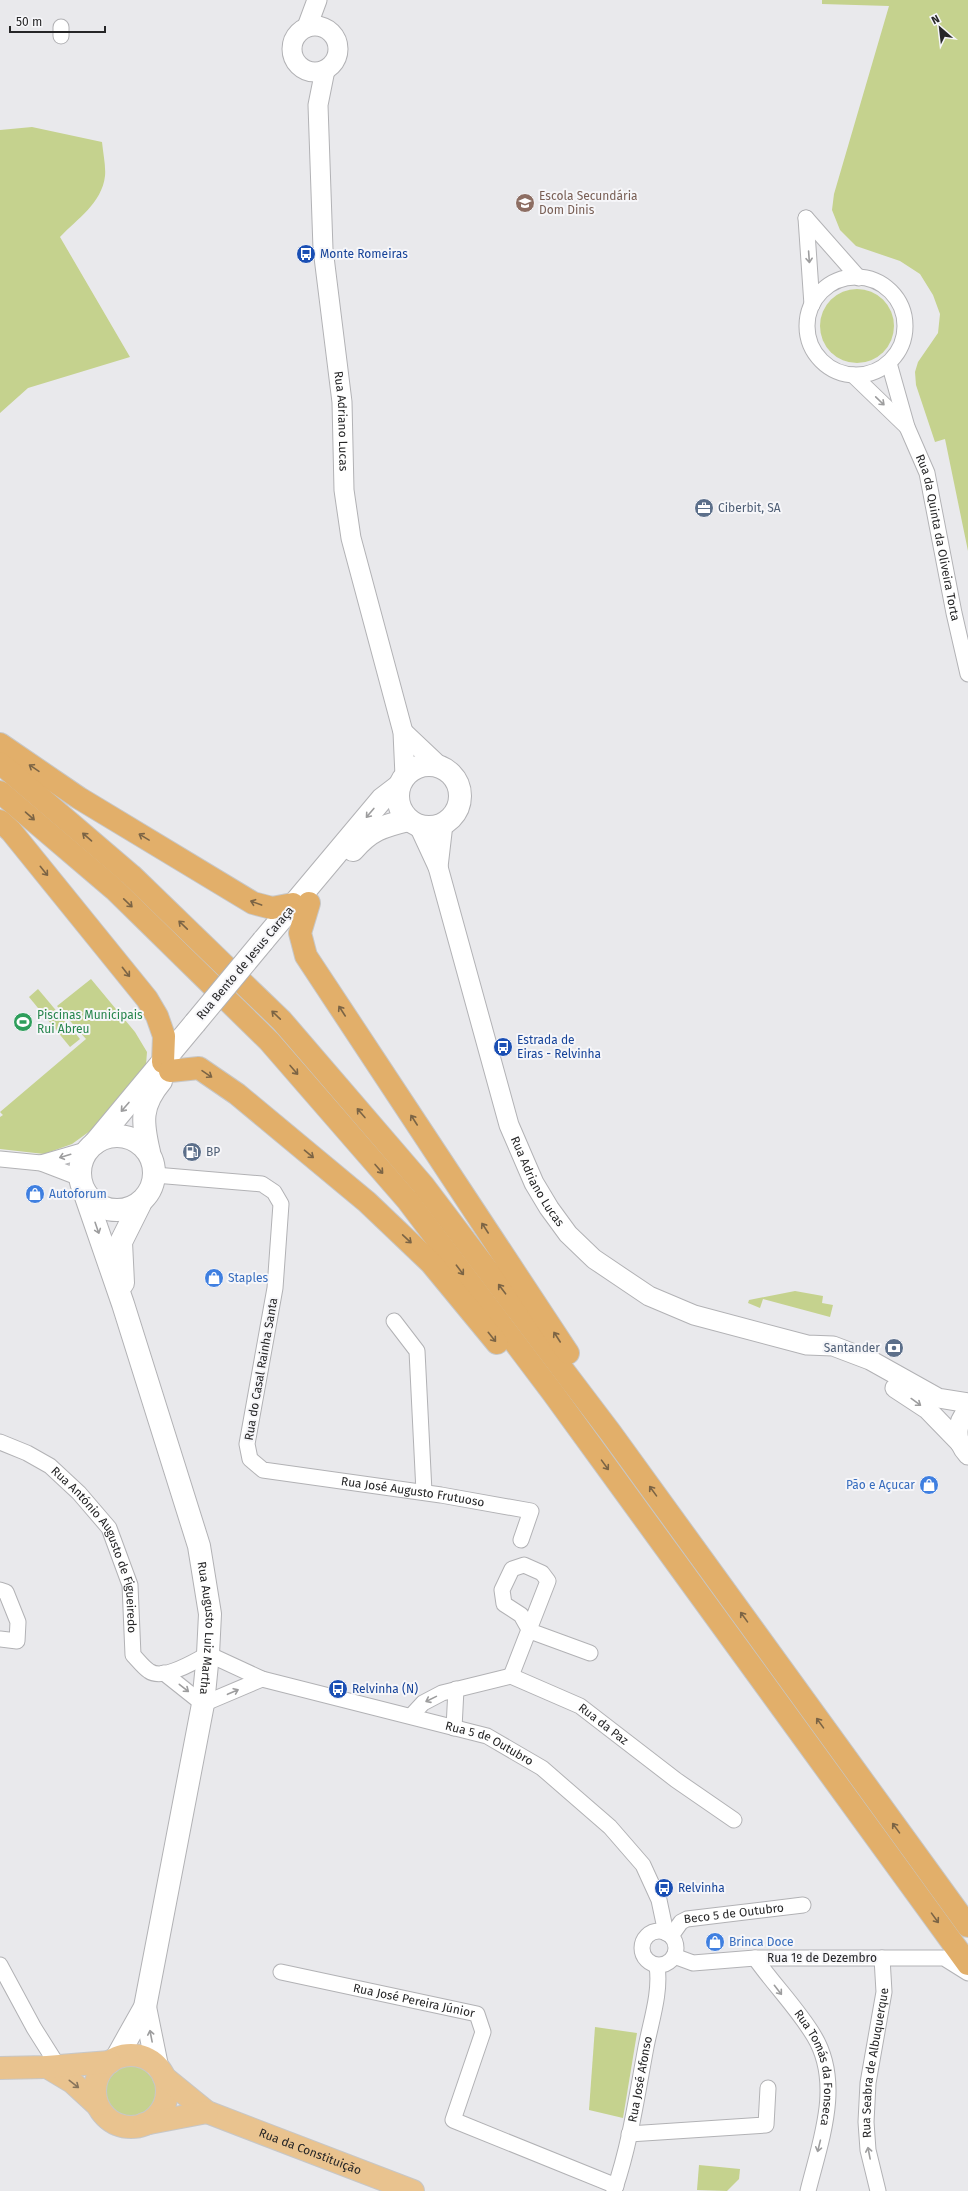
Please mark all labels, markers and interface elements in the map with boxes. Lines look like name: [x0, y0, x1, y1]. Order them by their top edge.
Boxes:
scale bar: [10, 8, 105, 34]
north arrow: [920, 8, 960, 48]
text: N: [929, 12, 942, 27]
text: 50 m: [16, 15, 42, 29]
place label: Escola Secundária Dom Dinis: [539, 189, 638, 217]
school or university icon: Escola Secundária Dom Dinis: [514, 192, 536, 214]
bus stop icon: Monte Romeiras: [295, 243, 317, 265]
place label: Monte Romeiras: [320, 247, 408, 261]
one-way arrow: [805, 250, 812, 263]
street label: Rua Adriano Lucas: [331, 370, 351, 472]
one-way arrow: [875, 396, 885, 406]
street label: Rua da Quinta da Oliveira Torta: [913, 452, 963, 622]
office icon: Ciberbit, SA: [693, 497, 715, 519]
place label: Ciberbit, SA: [718, 501, 781, 515]
one-way arrow: [29, 764, 40, 772]
one-way arrow: [366, 807, 375, 818]
one-way arrow: [25, 812, 36, 821]
one-way arrow: [82, 832, 93, 841]
one-way arrow: [138, 833, 150, 841]
one-way arrow: [40, 866, 48, 877]
one-way arrow: [123, 898, 133, 908]
one-way arrow: [250, 899, 262, 907]
street label: Rua Bento de Jesus Caraça: [193, 903, 297, 1023]
one-way arrow: [178, 920, 188, 929]
one-way arrow: [121, 967, 130, 978]
one-way arrow: [338, 1006, 346, 1017]
place label: Piscinas Municipais Rui Abreu: [37, 1008, 143, 1036]
one-way arrow: [271, 1010, 281, 1020]
sports icon: Piscinas Municipais Rui Abreu: [12, 1011, 34, 1033]
place label: Estrada de Eiras - Relvinha: [517, 1033, 601, 1061]
bus stop icon: Estrada de Eiras - Relvinha: [492, 1036, 514, 1058]
one-way arrow: [290, 1065, 299, 1076]
one-way arrow: [201, 1070, 212, 1078]
one-way arrow: [121, 1101, 130, 1111]
one-way arrow: [357, 1108, 366, 1118]
one-way arrow: [409, 1114, 417, 1126]
street label: Rua Adriano Lucas: [508, 1134, 567, 1229]
fuel station icon: BP: [181, 1141, 203, 1163]
place label: BP: [206, 1145, 220, 1159]
one-way arrow: [304, 1149, 315, 1158]
one-way arrow: [59, 1153, 72, 1160]
one-way arrow: [375, 1163, 384, 1174]
shop icon: Autoforum: [24, 1183, 46, 1205]
place label: Autoforum: [49, 1187, 107, 1201]
one-way arrow: [93, 1221, 101, 1233]
one-way arrow: [481, 1223, 489, 1234]
one-way arrow: [402, 1235, 412, 1244]
one-way arrow: [456, 1265, 464, 1276]
shop icon: Staples: [203, 1267, 225, 1289]
place label: Staples: [228, 1271, 268, 1285]
one-way arrow: [498, 1284, 506, 1295]
street label: Rua do Casal Rainha Santa: [242, 1297, 280, 1441]
one-way arrow: [552, 1331, 560, 1343]
one-way arrow: [488, 1332, 497, 1342]
bank icon: Santander: [883, 1337, 905, 1359]
place label: Santander: [824, 1341, 880, 1355]
one-way arrow: [911, 1398, 922, 1406]
one-way arrow: [600, 1459, 609, 1470]
street label: Rua António Augusto de Figueiredo: [48, 1464, 139, 1633]
street label: Rua José Augusto Frutuoso: [340, 1474, 486, 1510]
shop icon: Pão e Açucar: [918, 1474, 940, 1496]
place label: Pão e Açucar: [846, 1478, 915, 1492]
one-way arrow: [649, 1486, 657, 1497]
street label: Rua Augusto Luiz Martha: [195, 1561, 217, 1695]
one-way arrow: [740, 1612, 748, 1623]
bus stop icon: Relvinha (N): [327, 1678, 349, 1700]
place label: Relvinha (N): [352, 1682, 418, 1696]
one-way arrow: [179, 1684, 190, 1692]
one-way arrow: [226, 1687, 238, 1695]
one-way arrow: [425, 1696, 437, 1703]
street label: Rua da Paz: [576, 1700, 631, 1748]
one-way arrow: [816, 1717, 825, 1728]
street label: Rua 5 de Outubro: [444, 1719, 536, 1768]
one-way arrow: [892, 1823, 901, 1834]
bus stop icon: Relvinha: [653, 1877, 675, 1899]
place label: Relvinha: [678, 1881, 725, 1895]
street label: Beco 5 de Outubro: [683, 1900, 785, 1926]
one-way arrow: [931, 1912, 940, 1923]
shop icon: Brinca Doce: [704, 1931, 726, 1953]
place label: Brinca Doce: [729, 1935, 793, 1949]
street label: Rua 1º de Dezembro: [767, 1951, 877, 1965]
street label: Rua José Pereira Júnior: [352, 1981, 476, 2020]
one-way arrow: [774, 1984, 783, 1995]
street label: Rua Seabra de Albuquerque: [859, 1987, 891, 2139]
street label: Rua Tomás da Fonseca: [791, 2007, 835, 2127]
one-way arrow: [147, 2030, 155, 2043]
street label: Rua José Afonso: [625, 2035, 655, 2124]
one-way arrow: [68, 2080, 79, 2088]
street label: Rua da Constituição: [257, 2126, 363, 2178]
one-way arrow: [815, 2139, 822, 2152]
one-way arrow: [865, 2147, 873, 2160]

